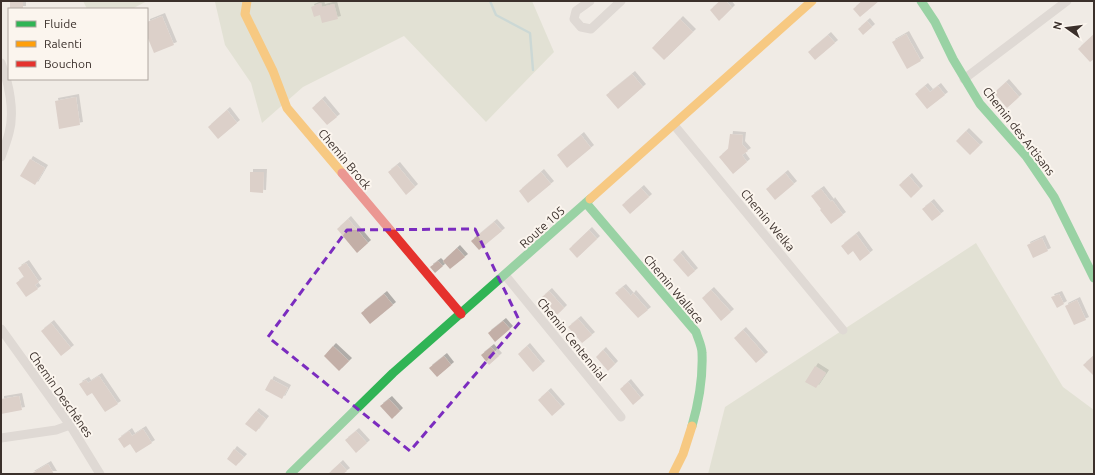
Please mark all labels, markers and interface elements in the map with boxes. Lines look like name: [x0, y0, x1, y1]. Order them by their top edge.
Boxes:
legend: [8, 8, 148, 80]
north arrow: [1047, 8, 1087, 48]
text: Fluide: [44, 17, 77, 30]
text: N: [1050, 20, 1064, 31]
text: Ralenti: [44, 37, 82, 50]
text: Bouchon: [44, 57, 92, 70]
street label: Chemin des Artisans: [980, 84, 1058, 178]
street label: Chemin Brock: [316, 126, 374, 192]
street label: Chemin Welka: [738, 186, 798, 254]
street label: Route 105: [517, 204, 567, 250]
street label: Chemin Wallace: [642, 252, 706, 326]
street label: Chemin Centennial: [535, 295, 609, 383]
street label: Chemin Deschênes: [26, 349, 96, 439]

